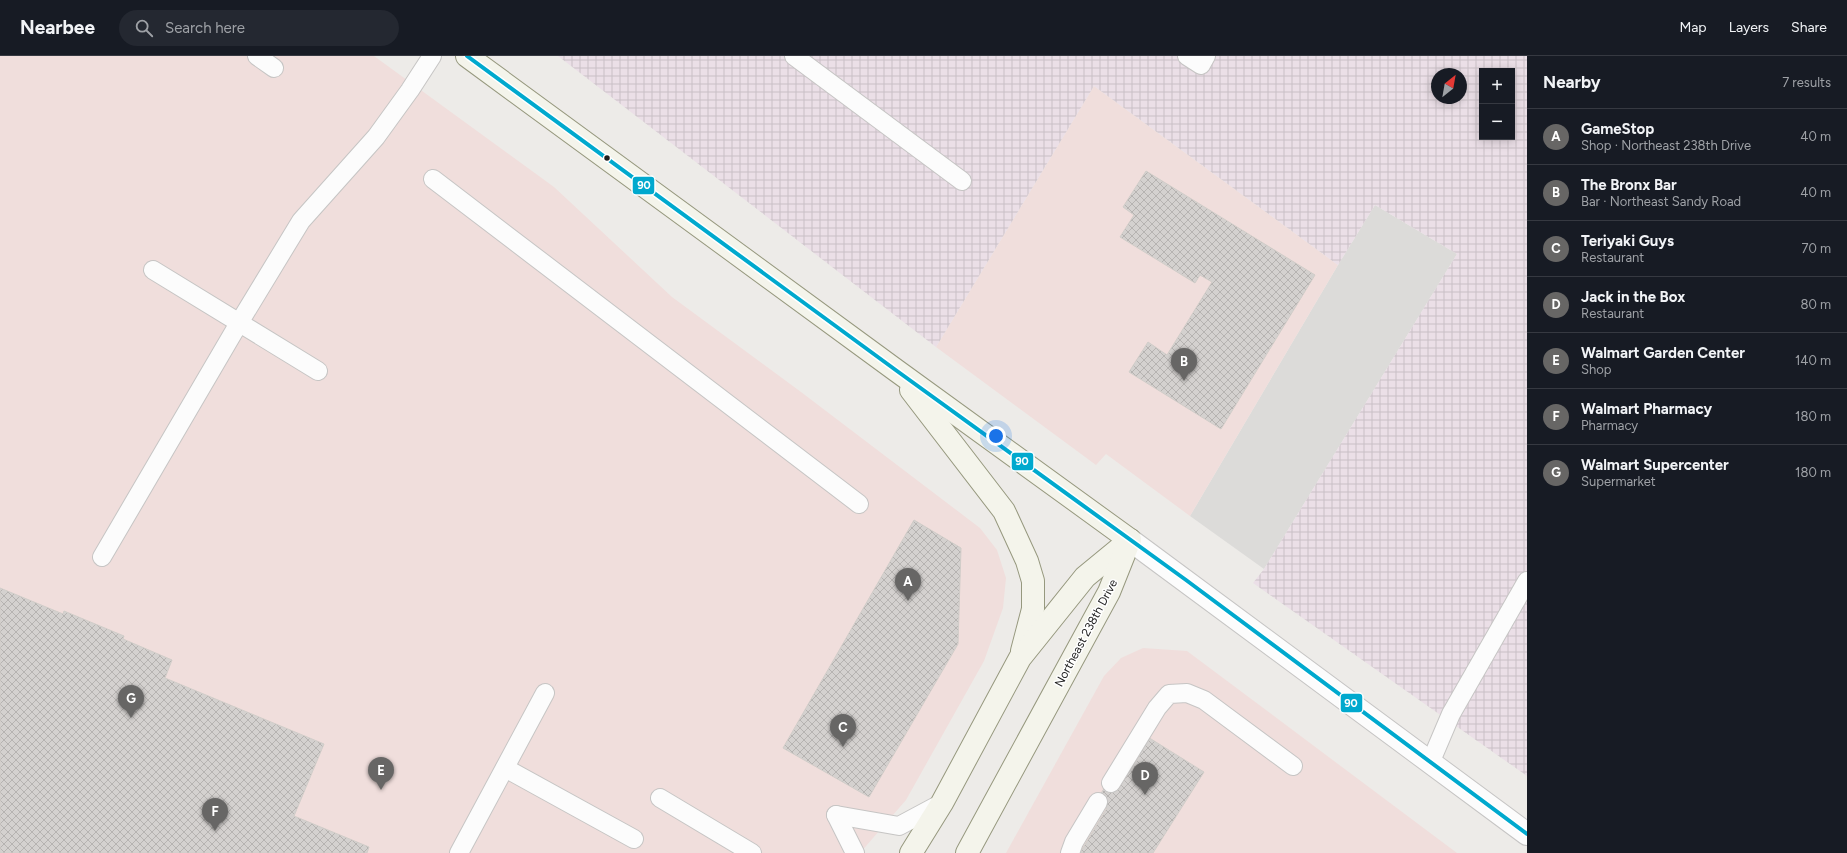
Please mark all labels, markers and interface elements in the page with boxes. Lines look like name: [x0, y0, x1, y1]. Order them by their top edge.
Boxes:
search box: [119, 10, 399, 46]
text: Nearbee: [20, 16, 95, 39]
icon: search: [133, 17, 155, 39]
text: Search here: [165, 19, 245, 37]
text: Map: [1679, 19, 1707, 36]
text: Layers: [1729, 19, 1769, 36]
text: Share: [1791, 19, 1827, 36]
north arrow: [1431, 68, 1467, 104]
map controls: [1479, 68, 1515, 140]
button: +: [1479, 68, 1515, 104]
text: Nearby: [1543, 72, 1601, 92]
text: 7 results: [1782, 75, 1831, 90]
button: −: [1479, 104, 1515, 140]
text: GameStop: [1581, 120, 1654, 138]
text: A: [1551, 129, 1561, 144]
text: 40 m: [1800, 129, 1831, 144]
text: Shop · Northeast 238th Drive: [1581, 138, 1751, 153]
unlabelled marker: [602, 153, 612, 163]
line badge: 90: [632, 176, 655, 195]
text: The Bronx Bar: [1581, 176, 1677, 194]
text: 90: [637, 179, 651, 192]
text: B: [1552, 185, 1560, 200]
text: 40 m: [1800, 185, 1831, 200]
text: Bar · Northeast Sandy Road: [1581, 194, 1741, 209]
text: Teriyaki Guys: [1581, 232, 1674, 250]
text: C: [1551, 241, 1561, 256]
text: 70 m: [1801, 241, 1831, 256]
text: Restaurant: [1581, 250, 1644, 265]
text: Jack in the Box: [1581, 288, 1685, 306]
text: D: [1551, 297, 1561, 312]
text: 80 m: [1800, 297, 1831, 312]
text: Restaurant: [1581, 306, 1644, 321]
text: Walmart Garden Center: [1581, 344, 1745, 362]
pin: B: [1171, 348, 1197, 381]
text: E: [1552, 353, 1560, 368]
text: 140 m: [1795, 353, 1831, 368]
text: Shop: [1581, 362, 1611, 377]
text: Walmart Pharmacy: [1581, 400, 1712, 418]
text: F: [1552, 409, 1560, 424]
text: 180 m: [1795, 409, 1831, 424]
text: Pharmacy: [1581, 418, 1638, 433]
your location: [986, 426, 1006, 446]
line badge: 90: [1011, 452, 1034, 471]
text: 90: [1015, 455, 1029, 468]
text: Walmart Supercenter: [1581, 456, 1729, 474]
text: G: [1551, 465, 1561, 480]
text: 180 m: [1795, 465, 1831, 480]
text: Supermarket: [1581, 474, 1656, 489]
pin: A: [895, 568, 921, 601]
street label: Northeast 238th Drive: [1052, 576, 1121, 689]
pin: G: [118, 685, 144, 718]
line badge: 90: [1340, 693, 1363, 713]
text: 90: [1344, 697, 1358, 710]
pin: C: [830, 714, 856, 747]
pin: E: [368, 757, 394, 790]
pin: D: [1132, 762, 1158, 795]
pin: F: [202, 798, 228, 831]

